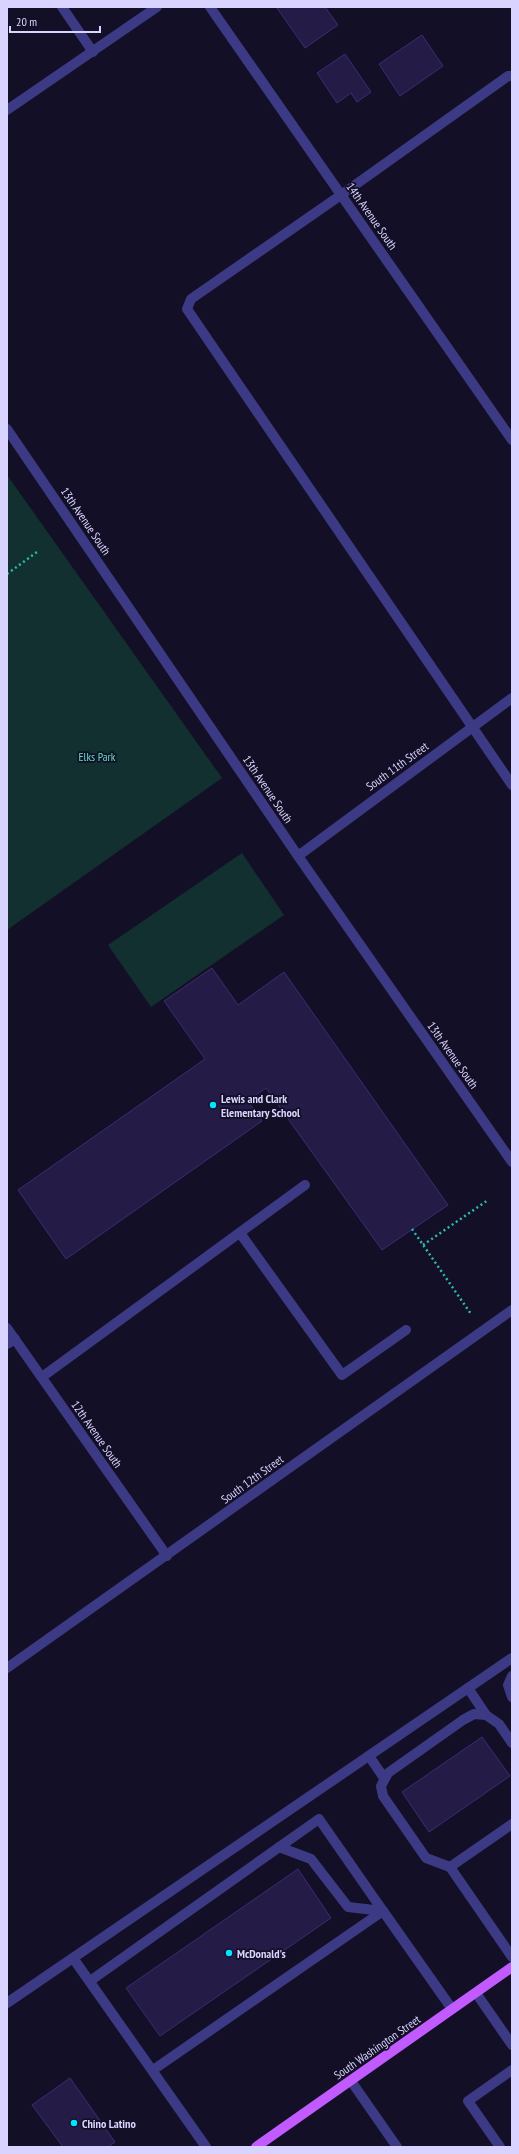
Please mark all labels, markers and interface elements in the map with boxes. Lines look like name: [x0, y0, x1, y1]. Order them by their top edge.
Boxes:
scale bar: [10, 8, 100, 34]
text: 20 m: [16, 14, 37, 29]
street label: 14th Avenue South: [343, 180, 401, 252]
street label: 13th Avenue South: [58, 484, 114, 558]
street label: South 11th Street: [363, 738, 432, 794]
park label: Elks Park: [78, 749, 116, 764]
street label: 13th Avenue South: [240, 752, 296, 826]
street label: 13th Avenue South: [424, 1019, 482, 1091]
place label: Lewis and Clark Elementary School: [221, 1091, 300, 1120]
marker: Lewis and Clark Elementary School: [208, 1100, 218, 1110]
street label: 12th Avenue South: [68, 1398, 126, 1470]
street label: South 12th Street: [218, 1451, 287, 1507]
place label: McDonald's: [237, 1946, 286, 1961]
marker: McDonald's: [224, 1948, 234, 1958]
street label: South Washington Street: [331, 2011, 424, 2082]
place label: Chino Latino: [82, 2116, 136, 2131]
marker: Chino Latino: [69, 2118, 79, 2128]

